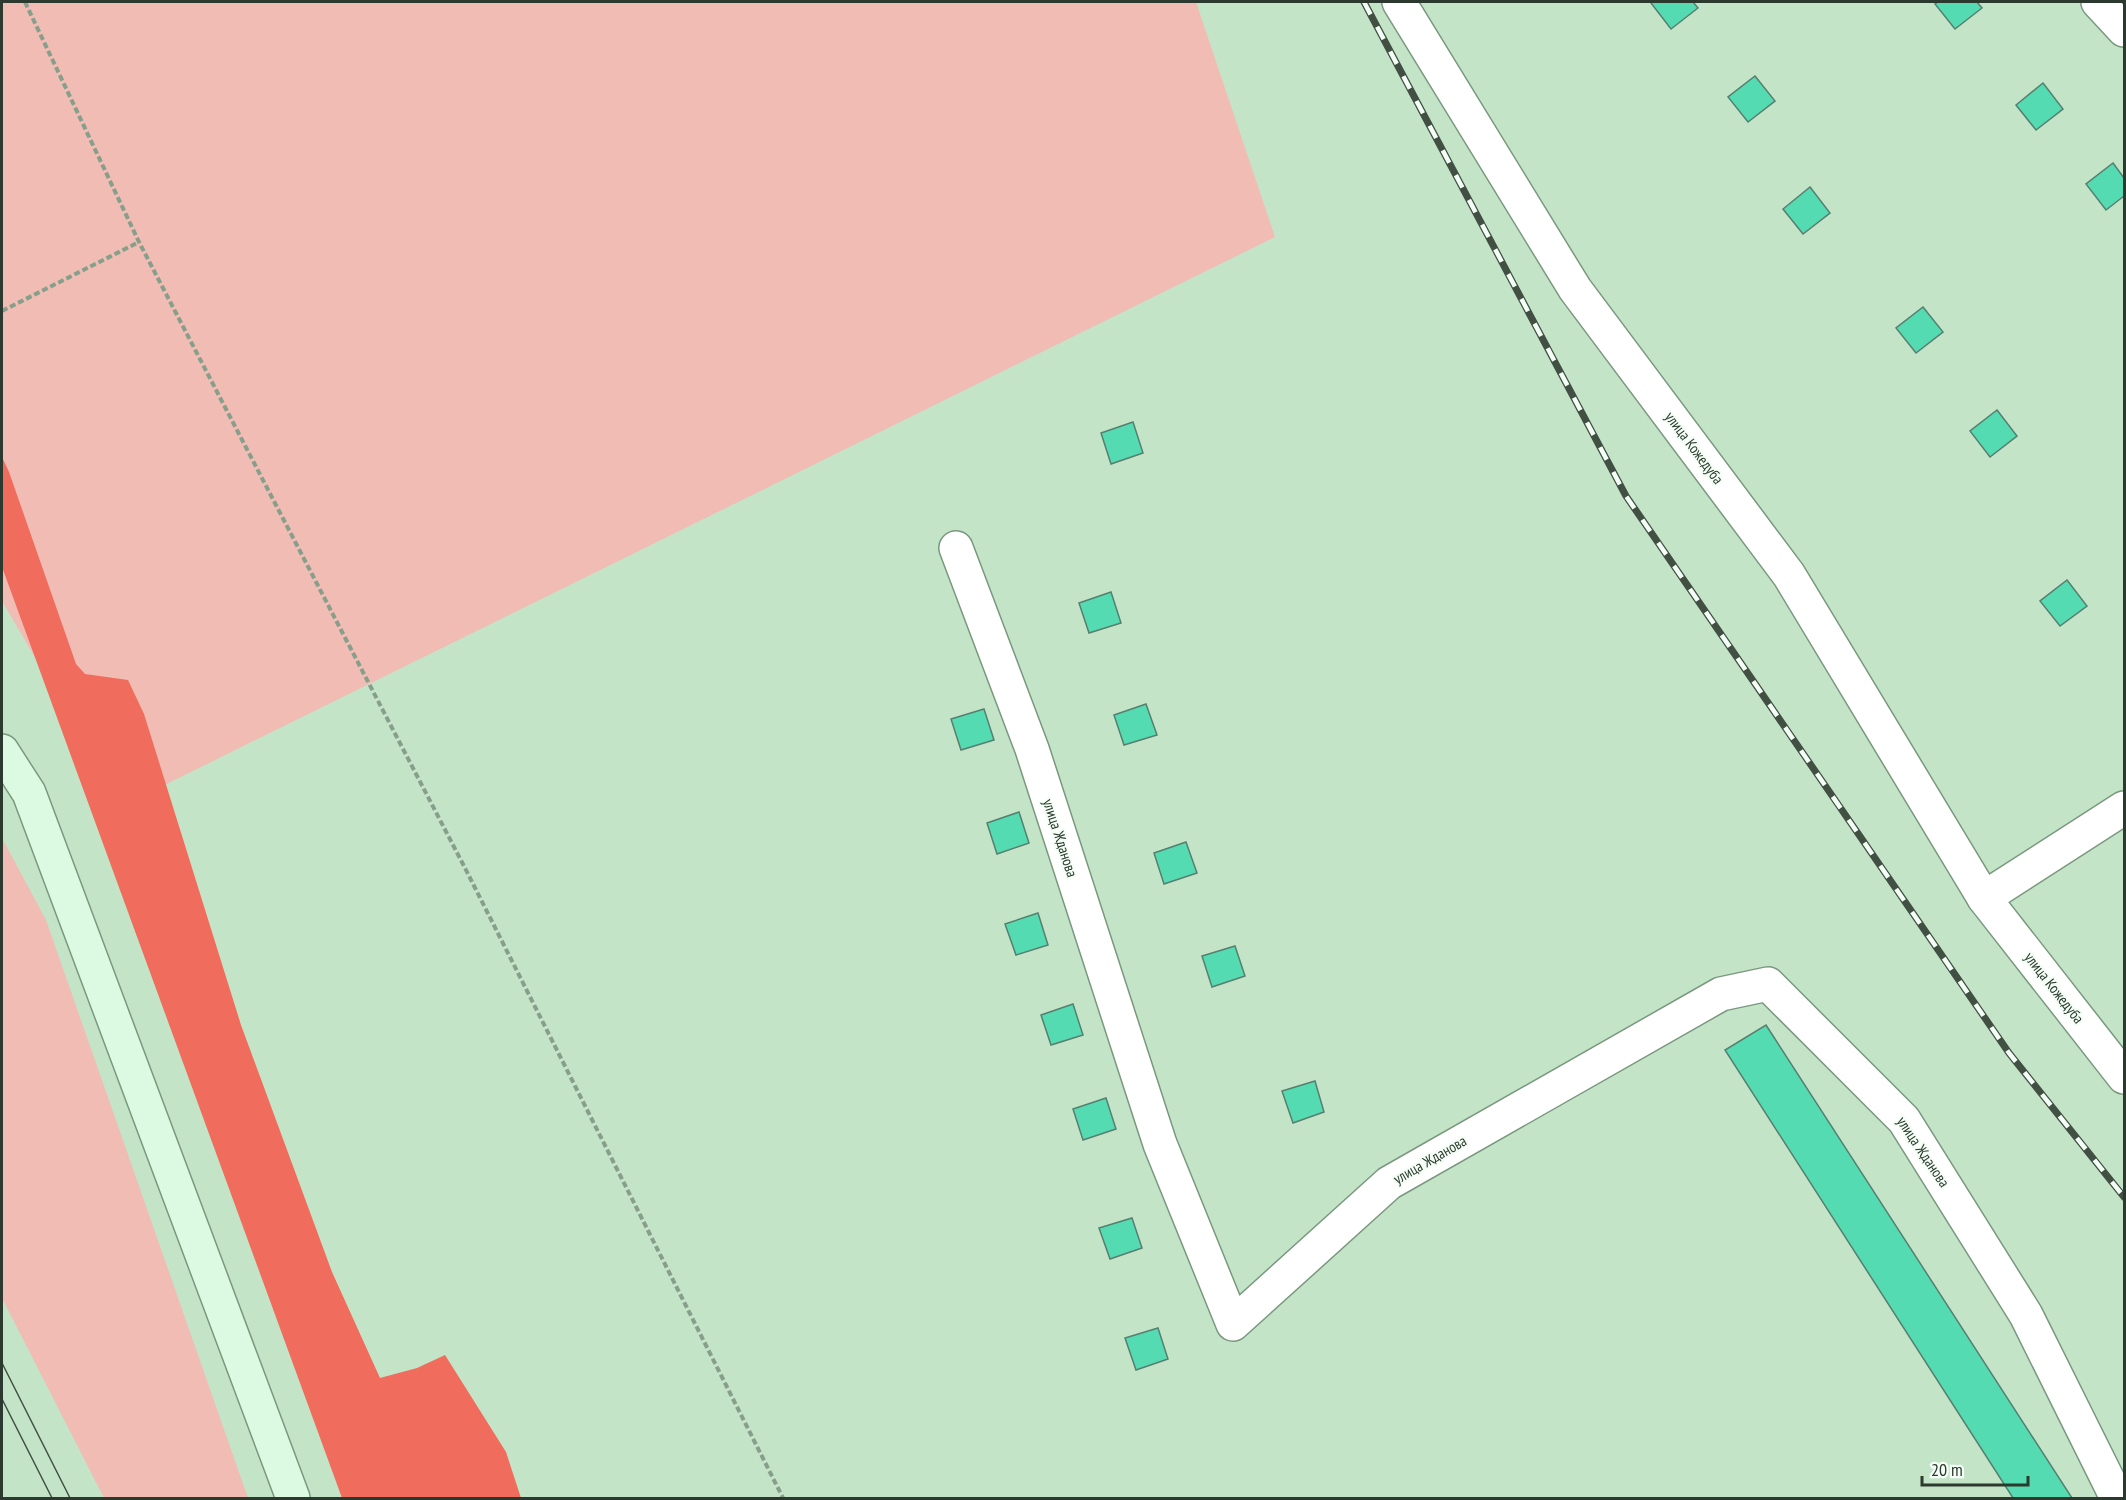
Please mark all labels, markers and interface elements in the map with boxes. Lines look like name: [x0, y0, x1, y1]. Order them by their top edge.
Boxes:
street label: улица Кожедуба: [1661, 408, 1728, 488]
street label: улица Жданова: [1039, 796, 1082, 879]
street label: улица Кожедуба: [2021, 948, 2088, 1027]
street label: улица Жданова: [1893, 1113, 1954, 1191]
street label: улица Жданова: [1390, 1131, 1470, 1188]
scale bar: [1922, 1449, 2028, 1487]
text: 20 m: [1931, 1458, 1963, 1481]

